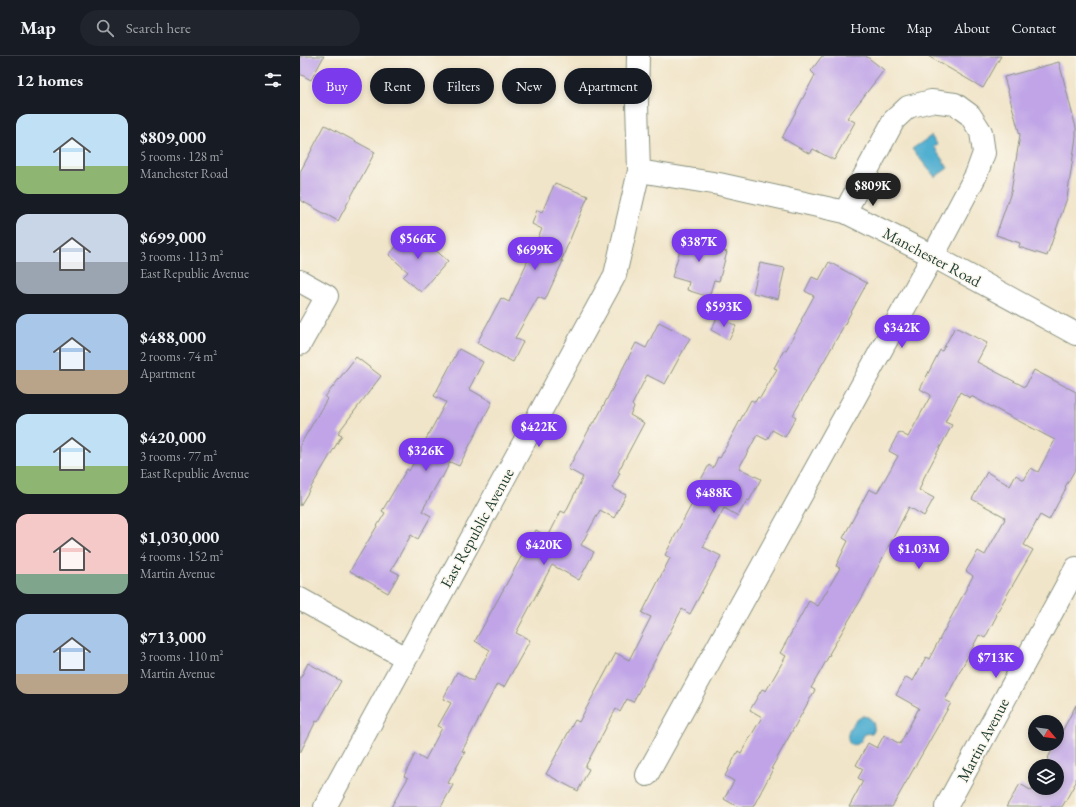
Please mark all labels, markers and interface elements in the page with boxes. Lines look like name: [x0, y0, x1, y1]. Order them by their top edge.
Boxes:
search box: [80, 10, 360, 46]
text: Map: [20, 15, 56, 40]
icon: search: [94, 17, 116, 39]
text: Search here: [126, 18, 191, 37]
text: Home: [850, 19, 885, 37]
text: Map: [907, 19, 932, 37]
text: About: [954, 19, 990, 37]
text: Contact: [1012, 19, 1056, 37]
chip: Buy: [312, 68, 362, 104]
chip: Rent: [370, 68, 425, 104]
chip: Filters: [433, 68, 494, 104]
chip: New: [502, 68, 556, 104]
chip: Apartment: [564, 68, 652, 104]
text: 12 homes: [16, 69, 83, 91]
icon: filters: [262, 69, 284, 91]
text: $809,000: [140, 126, 206, 148]
icon: home: [48, 130, 96, 178]
text: 5 rooms · 128 m²: [140, 148, 224, 165]
text: Manchester Road: [140, 165, 228, 182]
pin: $809K: [845, 173, 901, 207]
text: $809K: [855, 177, 891, 194]
street label: Manchester Road: [879, 222, 986, 292]
text: $699,000: [140, 226, 206, 248]
pin: $566K: [390, 226, 446, 260]
pin: $387K: [671, 229, 727, 263]
icon: home: [48, 230, 96, 278]
text: $566K: [400, 230, 436, 247]
text: $387K: [681, 233, 717, 250]
pin: $699K: [507, 237, 563, 271]
text: $699K: [517, 241, 553, 258]
text: 3 rooms · 113 m²: [140, 248, 224, 265]
text: East Republic Avenue: [140, 265, 249, 282]
pin: $593K: [696, 294, 752, 328]
text: $593K: [706, 298, 742, 315]
pin: $342K: [874, 315, 930, 349]
text: $342K: [884, 319, 920, 336]
text: $488,000: [140, 326, 206, 348]
icon: home: [48, 330, 96, 378]
text: 2 rooms · 74 m²: [140, 348, 217, 365]
text: Apartment: [140, 365, 195, 382]
pin: $422K: [511, 414, 567, 448]
text: $422K: [521, 418, 557, 435]
text: $420,000: [140, 426, 206, 448]
icon: home: [48, 430, 96, 478]
pin: $326K: [398, 438, 454, 472]
text: $326K: [408, 442, 444, 459]
text: 3 rooms · 77 m²: [140, 448, 217, 465]
street label: East Republic Avenue: [435, 464, 519, 592]
text: East Republic Avenue: [140, 465, 249, 482]
pin: $488K: [686, 480, 742, 514]
text: $488K: [696, 484, 732, 501]
text: $1,030,000: [140, 526, 219, 548]
icon: home: [48, 530, 96, 578]
pin: $420K: [516, 532, 572, 566]
text: $420K: [526, 536, 562, 553]
pin: $1.03M: [886, 536, 952, 570]
text: $1.03M: [898, 540, 940, 557]
text: 4 rooms · 152 m²: [140, 548, 224, 565]
text: Martin Avenue: [140, 565, 215, 582]
text: $713,000: [140, 626, 206, 648]
icon: home: [48, 630, 96, 678]
pin: $713K: [968, 645, 1024, 679]
text: 3 rooms · 110 m²: [140, 648, 224, 665]
text: $713K: [978, 649, 1014, 666]
text: Martin Avenue: [140, 665, 215, 682]
street label: Martin Avenue: [952, 694, 1014, 786]
north arrow: [1028, 715, 1064, 751]
map controls: [1028, 715, 1064, 795]
button: layers: [1028, 759, 1064, 795]

